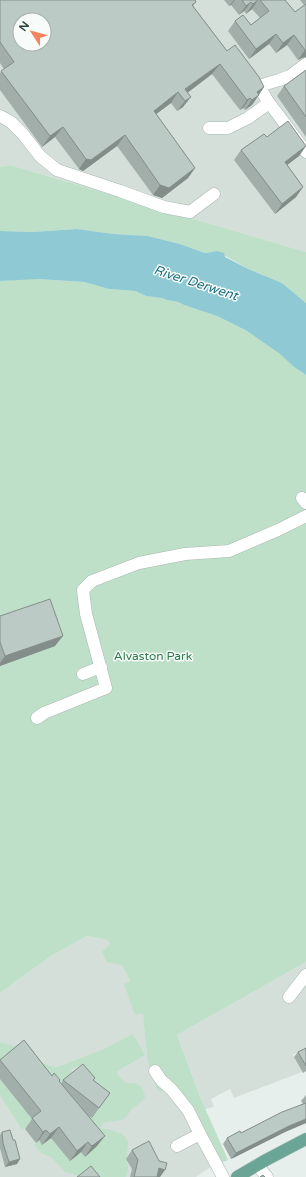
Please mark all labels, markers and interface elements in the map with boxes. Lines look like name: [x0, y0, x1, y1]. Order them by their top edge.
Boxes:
north arrow: [12, 12, 52, 52]
text: N: [16, 19, 32, 34]
water label: River Derwent: [152, 262, 242, 305]
park label: Alvaston Park: [114, 649, 193, 663]

